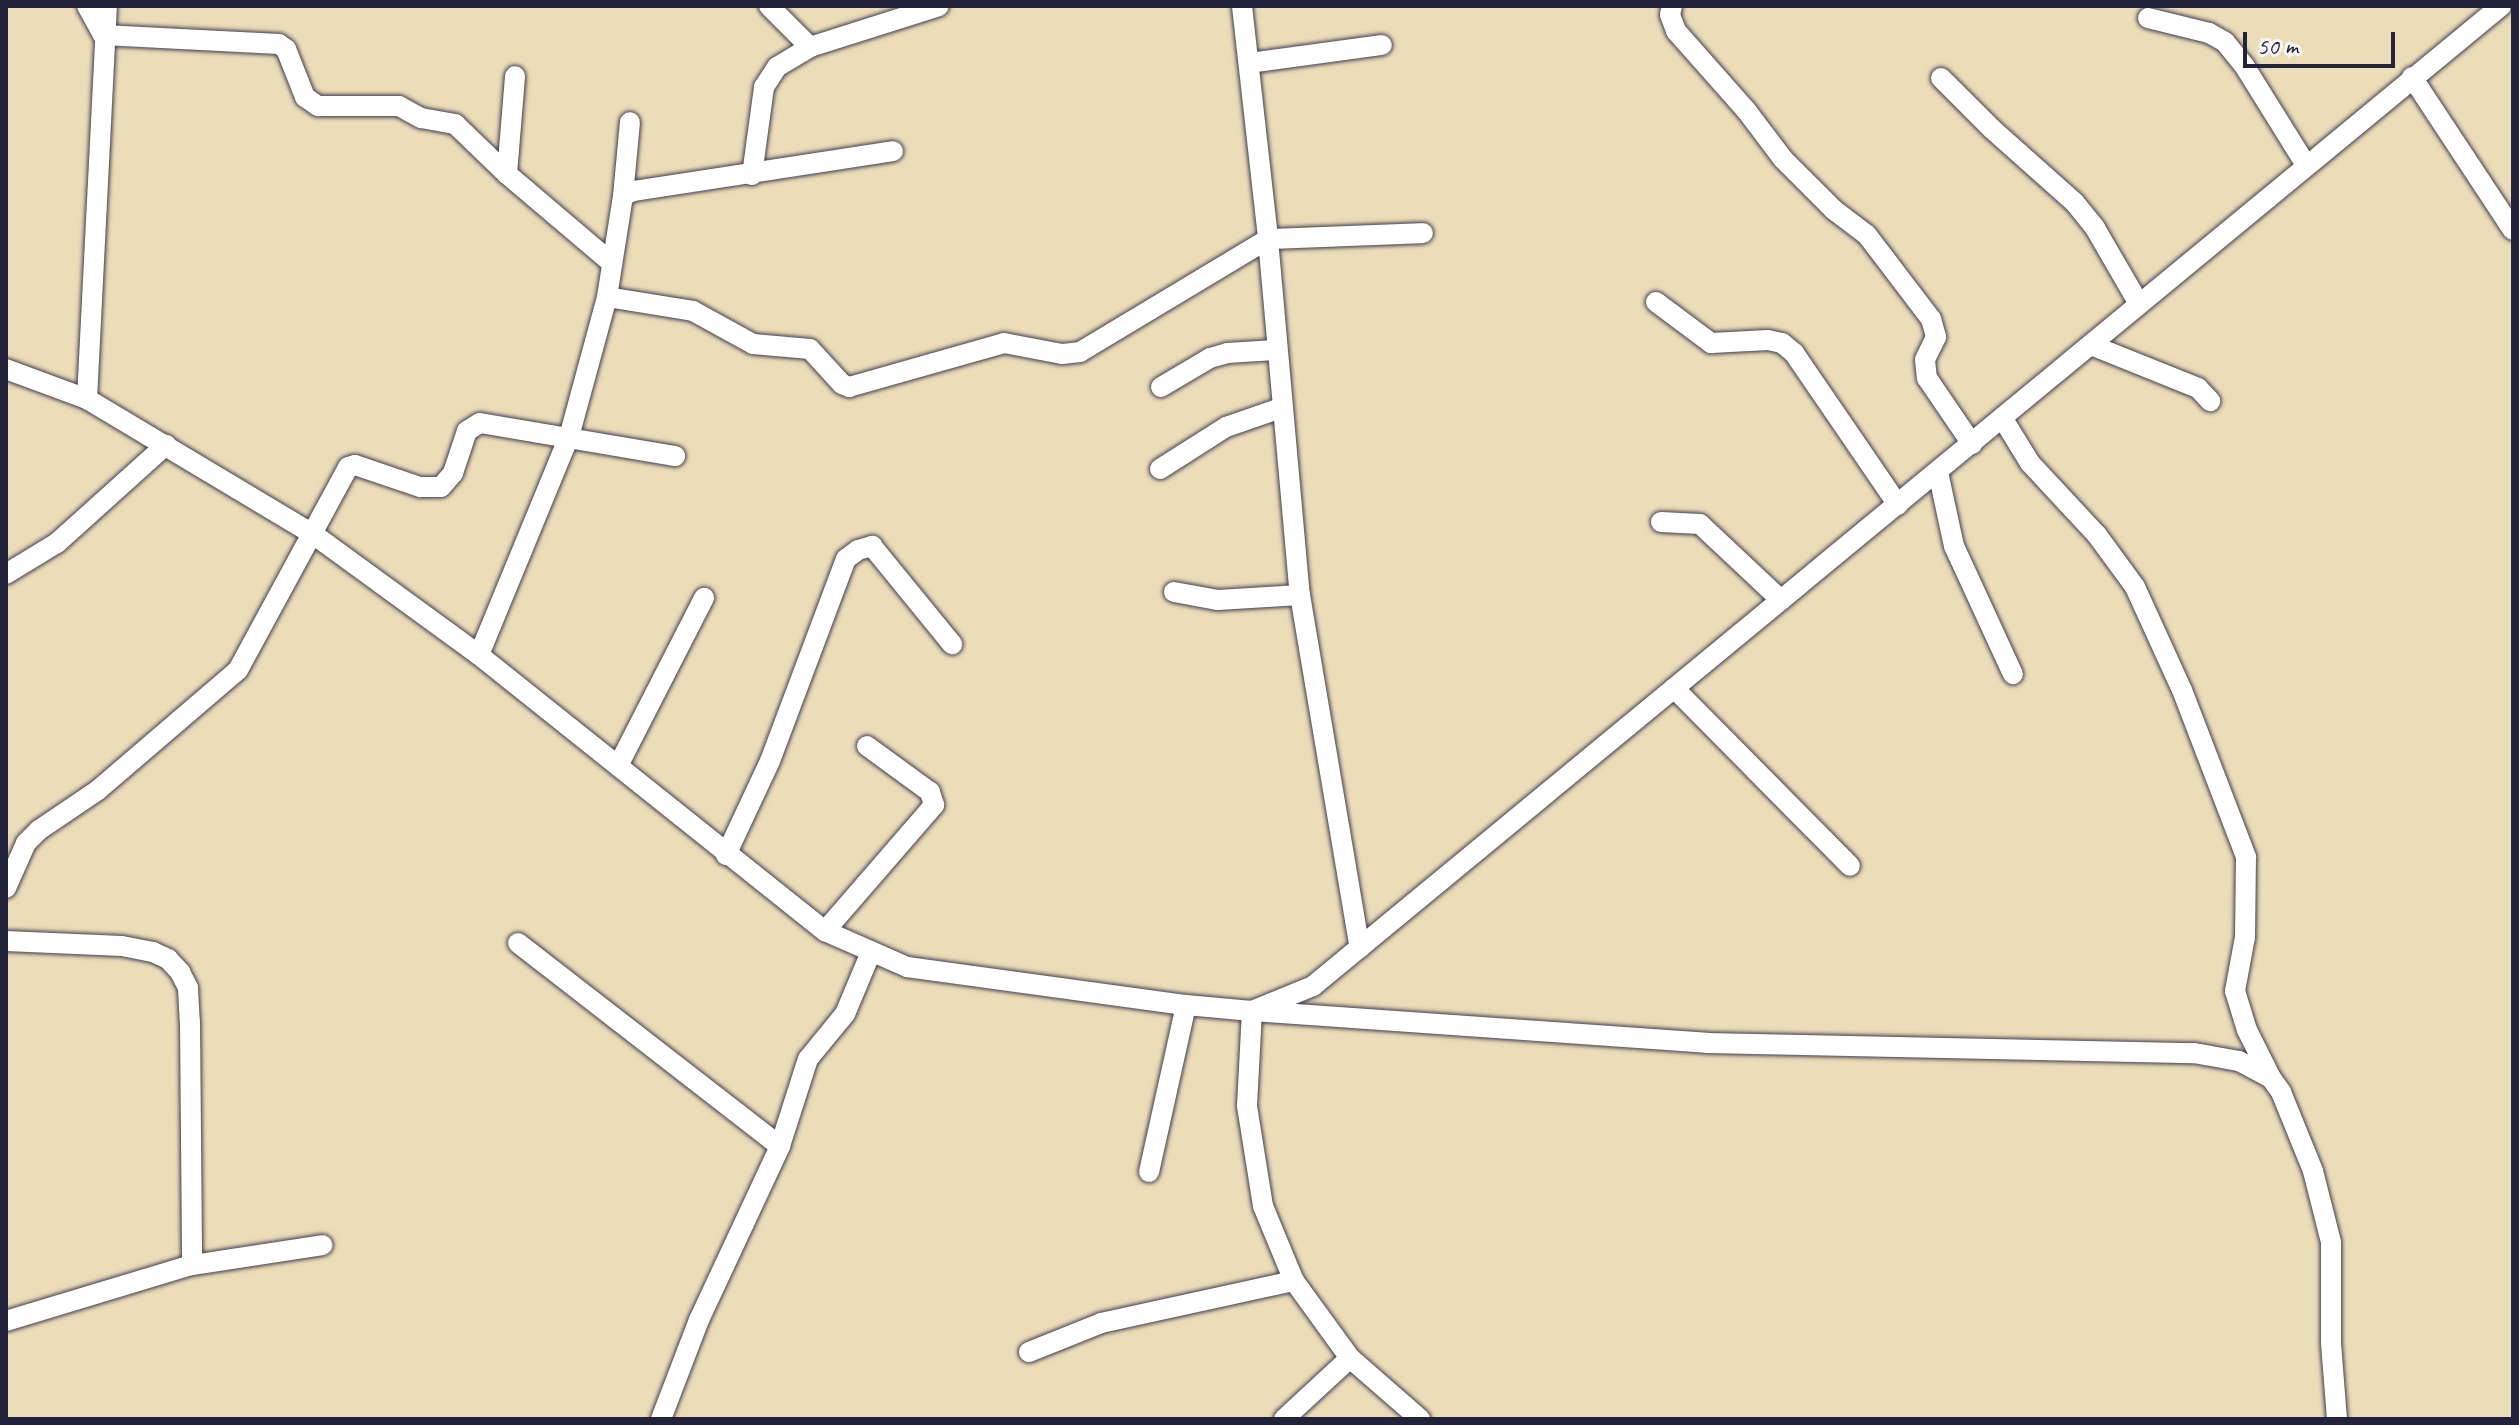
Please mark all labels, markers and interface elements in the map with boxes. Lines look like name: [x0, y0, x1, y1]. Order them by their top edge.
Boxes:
scale bar: [2247, 16, 2399, 66]
text: 50 m: [2257, 31, 2298, 61]

